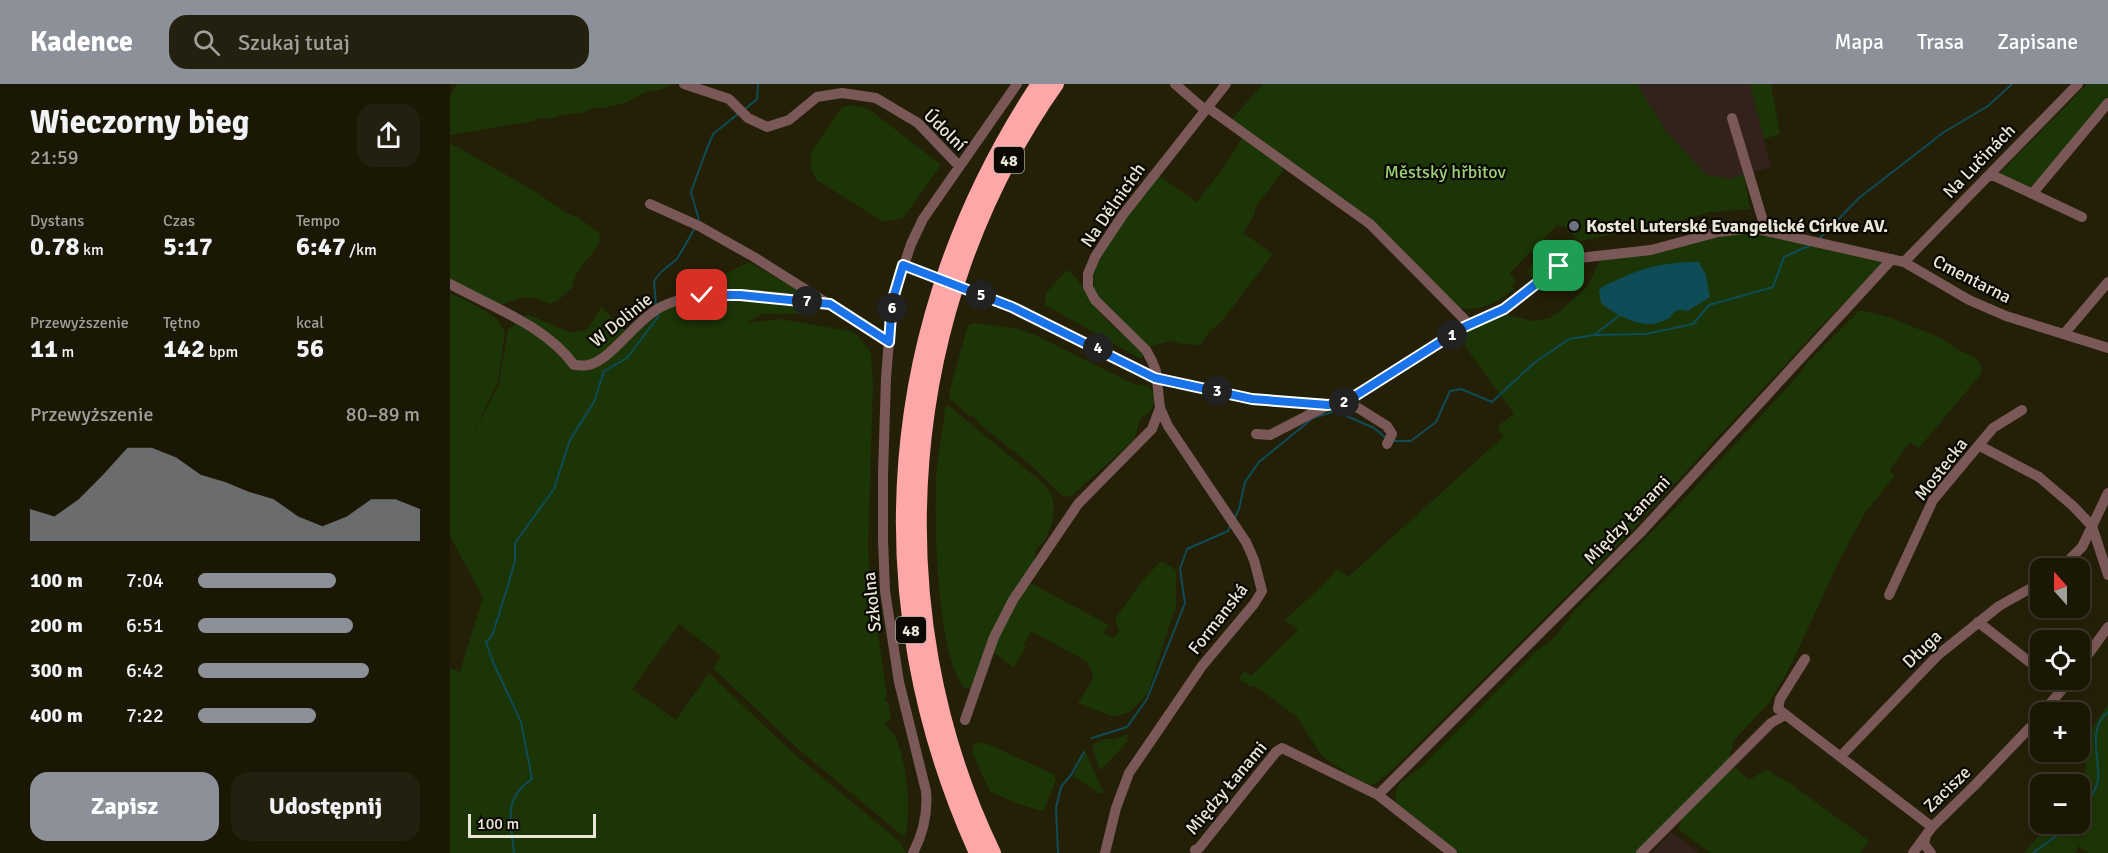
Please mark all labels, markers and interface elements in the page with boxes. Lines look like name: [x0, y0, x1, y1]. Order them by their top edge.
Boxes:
search box: [169, 15, 589, 69]
text: Kadence: [30, 25, 133, 59]
icon: search: [190, 26, 223, 59]
text: Szukaj tutaj: [238, 29, 350, 56]
text: Mapa: [1834, 29, 1884, 55]
text: Trasa: [1917, 29, 1964, 55]
text: Zapisane: [1997, 29, 2078, 55]
text: Wieczorny bieg: [30, 102, 249, 143]
button: share: [357, 104, 420, 167]
street label: Údolní: [919, 104, 971, 156]
street label: Na Lučinách: [1938, 119, 2020, 203]
text: 21:59: [30, 145, 79, 170]
road number: 48: [994, 147, 1024, 173]
street label: Na Dělnicích: [1076, 159, 1150, 251]
park label: Městský hřbitov: [1384, 161, 1506, 183]
text: Dystans: [30, 211, 84, 231]
text: Czas: [163, 211, 195, 231]
text: Tempo: [296, 211, 340, 231]
place label: Kostel Luterské Evangelické Církve AV.: [1586, 215, 1888, 237]
marker: Kostel Luterské Evangelické Církve AV.: [1567, 219, 1581, 233]
text: 0.78: [30, 231, 80, 263]
text: 5:17: [163, 231, 213, 263]
text: 6:47: [296, 231, 346, 263]
text: km: [80, 240, 104, 260]
text: /km: [346, 240, 377, 260]
pin: [1533, 240, 1584, 291]
icon: arrive: [1542, 249, 1575, 282]
street label: Cmentarna: [1929, 250, 2015, 308]
pin: [676, 269, 727, 320]
icon: check: [685, 278, 718, 311]
pin: 5: [966, 280, 996, 310]
text: 5: [977, 285, 985, 305]
pin: 7: [792, 286, 822, 316]
street label: W Dolinie: [585, 288, 657, 352]
text: 7: [803, 291, 811, 311]
pin: 6: [877, 293, 907, 323]
text: 6: [888, 298, 896, 318]
text: Przewyższenie: [30, 313, 129, 333]
text: Tętno: [163, 313, 200, 333]
text: kcal: [296, 313, 324, 333]
pin: 1: [1437, 320, 1467, 350]
text: 1: [1448, 325, 1456, 345]
text: 11: [30, 333, 58, 365]
text: 142: [163, 333, 205, 365]
text: 56: [296, 333, 324, 365]
pin: 4: [1083, 333, 1113, 363]
text: 4: [1094, 338, 1102, 358]
text: m: [58, 342, 74, 362]
text: bpm: [205, 342, 238, 362]
pin: 3: [1202, 376, 1232, 406]
text: 3: [1213, 381, 1221, 401]
pin: 2: [1329, 387, 1359, 417]
text: 2: [1340, 392, 1348, 412]
text: Przewyższenie: [30, 402, 153, 427]
text: 80–89 m: [346, 402, 420, 427]
street label: Mostecka: [1910, 433, 1972, 505]
street label: Między Łanami: [1579, 471, 1675, 569]
north arrow: [2030, 558, 2090, 618]
map controls: [2030, 558, 2090, 834]
text: 100 m: [30, 568, 83, 593]
text: 7:04: [126, 568, 164, 593]
street label: Szkolna: [858, 571, 886, 633]
street label: Formanská: [1183, 579, 1253, 659]
text: 200 m: [30, 613, 83, 638]
text: 6:51: [126, 613, 164, 638]
road number: 48: [896, 617, 926, 643]
street label: Długa: [1898, 625, 1946, 673]
button: locate: [2030, 630, 2090, 690]
text: 300 m: [30, 658, 83, 683]
text: 6:42: [126, 658, 164, 683]
button: +: [2030, 702, 2090, 762]
text: 400 m: [30, 703, 83, 728]
text: 7:22: [126, 703, 164, 728]
street label: Między Łanami: [1181, 737, 1271, 839]
street label: Zacisze: [1919, 761, 1975, 817]
button: Zapisz: [30, 772, 219, 841]
button: Udostępnij: [231, 772, 420, 841]
button: −: [2030, 774, 2090, 834]
scale bar: [468, 811, 596, 838]
text: 100 m: [477, 814, 519, 834]

